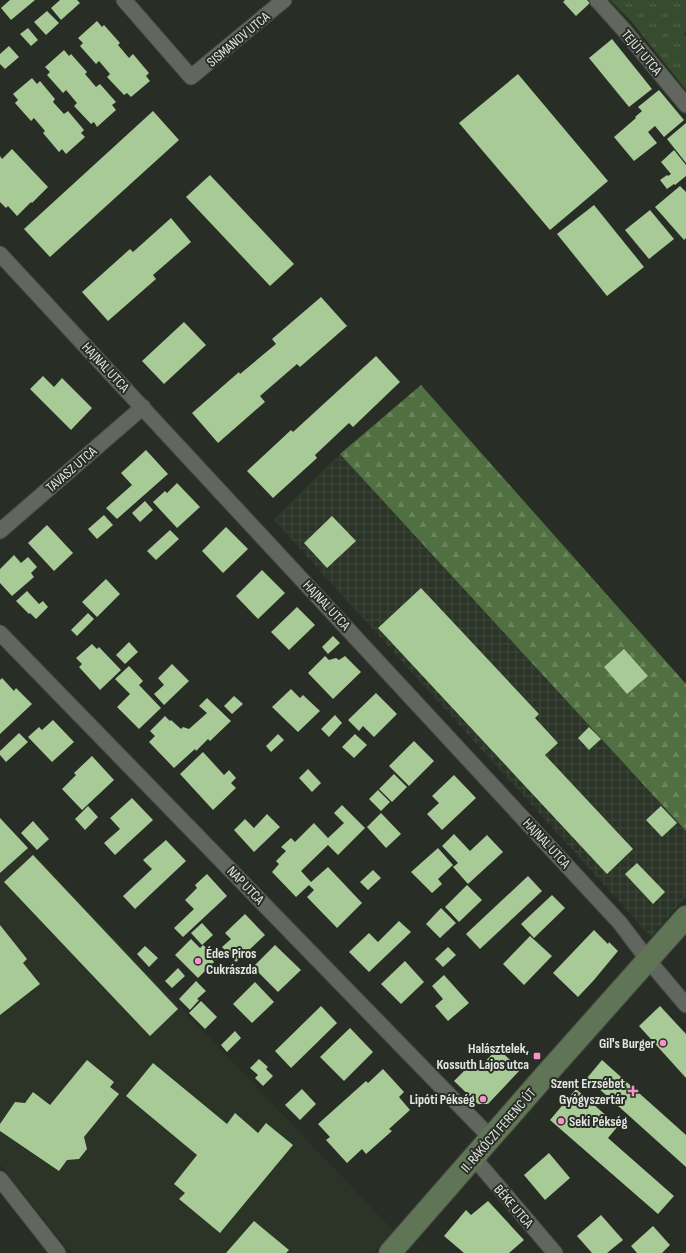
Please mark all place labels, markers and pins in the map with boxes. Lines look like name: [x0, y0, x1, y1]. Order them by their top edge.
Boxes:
place label: Édes Piros Cukrászda: [206, 945, 258, 978]
marker: Édes Piros Cukrászda: [193, 956, 203, 966]
place label: Gil's Burger: [599, 1035, 656, 1052]
marker: Gil's Burger: [658, 1038, 668, 1048]
place label: Halásztelek, Kossuth Lajos utca: [436, 1040, 529, 1073]
marker: Halásztelek, Kossuth Lajos utca: [532, 1051, 542, 1061]
place label: Szent Erzsébet Gyógyszertár: [551, 1075, 626, 1108]
marker: Szent Erzsébet Gyógyszertár: [628, 1086, 638, 1096]
place label: Lipóti Pékség: [410, 1091, 475, 1108]
marker: Lipóti Pékség: [478, 1094, 488, 1104]
place label: Seki Pékség: [569, 1113, 628, 1130]
marker: Seki Pékség: [556, 1116, 566, 1126]

